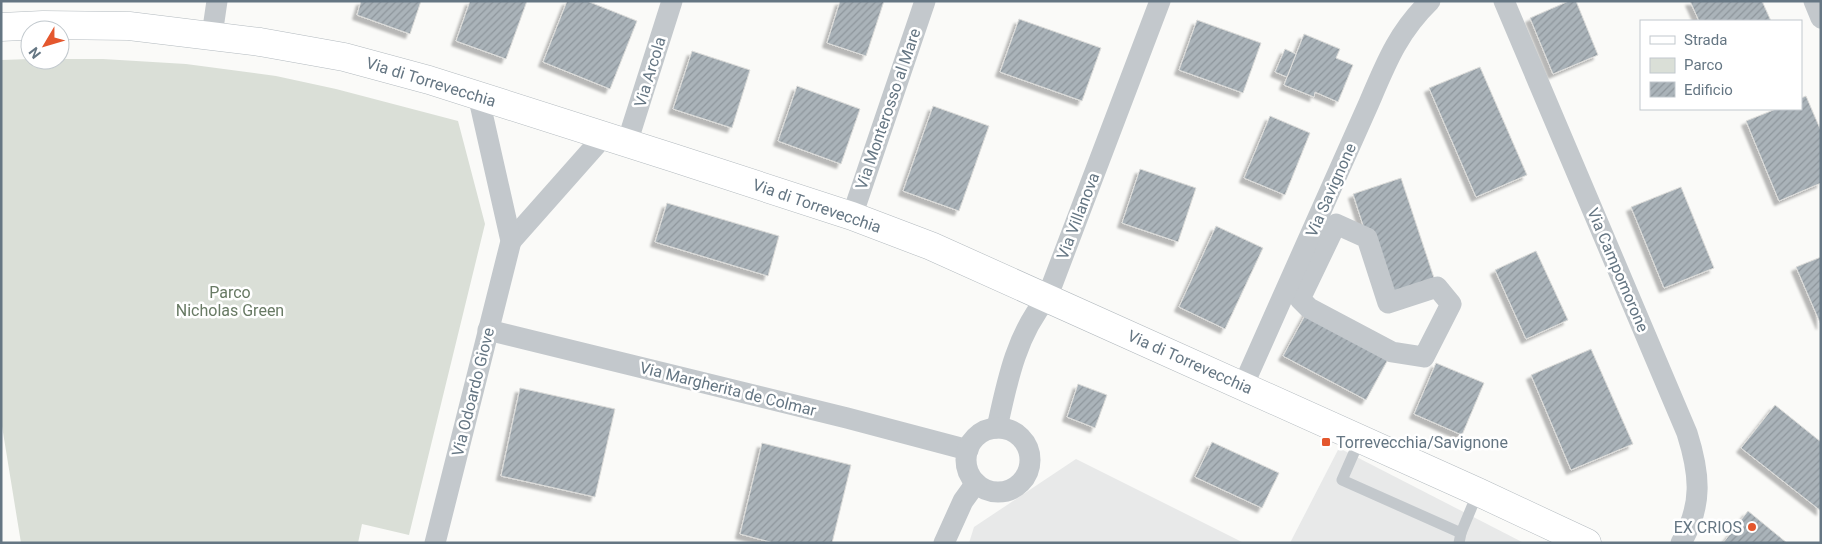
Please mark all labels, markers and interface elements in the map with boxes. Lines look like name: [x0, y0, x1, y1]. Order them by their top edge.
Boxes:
north arrow: [20, 20, 70, 70]
legend: [1640, 20, 1802, 110]
street label: Via Monterosso al Mare: [851, 26, 925, 192]
text: Strada: [1684, 31, 1727, 49]
street label: Via Arcola: [630, 35, 670, 109]
text: N: [25, 44, 44, 62]
street label: Via di Torrevecchia: [364, 53, 498, 111]
text: Parco: [1684, 56, 1723, 74]
text: Edificio: [1684, 81, 1733, 99]
street label: Via Savignone: [1302, 140, 1360, 240]
street label: Via Villanova: [1053, 170, 1103, 262]
street label: Via di Torrevecchia: [750, 175, 884, 237]
street label: Via Campomorone: [1583, 205, 1653, 335]
park label: Parco Nicholas Green: [176, 283, 284, 320]
street label: Via Odoardo Giove: [448, 326, 498, 458]
street label: Via di Torrevecchia: [1125, 326, 1255, 398]
street label: Via Margherita de Colmar: [638, 358, 819, 420]
place label: Torrevecchia/Savignone: [1336, 433, 1508, 452]
marker: Torrevecchia/Savignone: [1320, 436, 1332, 448]
place label: EX CRIOS: [1674, 518, 1742, 537]
marker: EX CRIOS: [1746, 521, 1758, 533]

